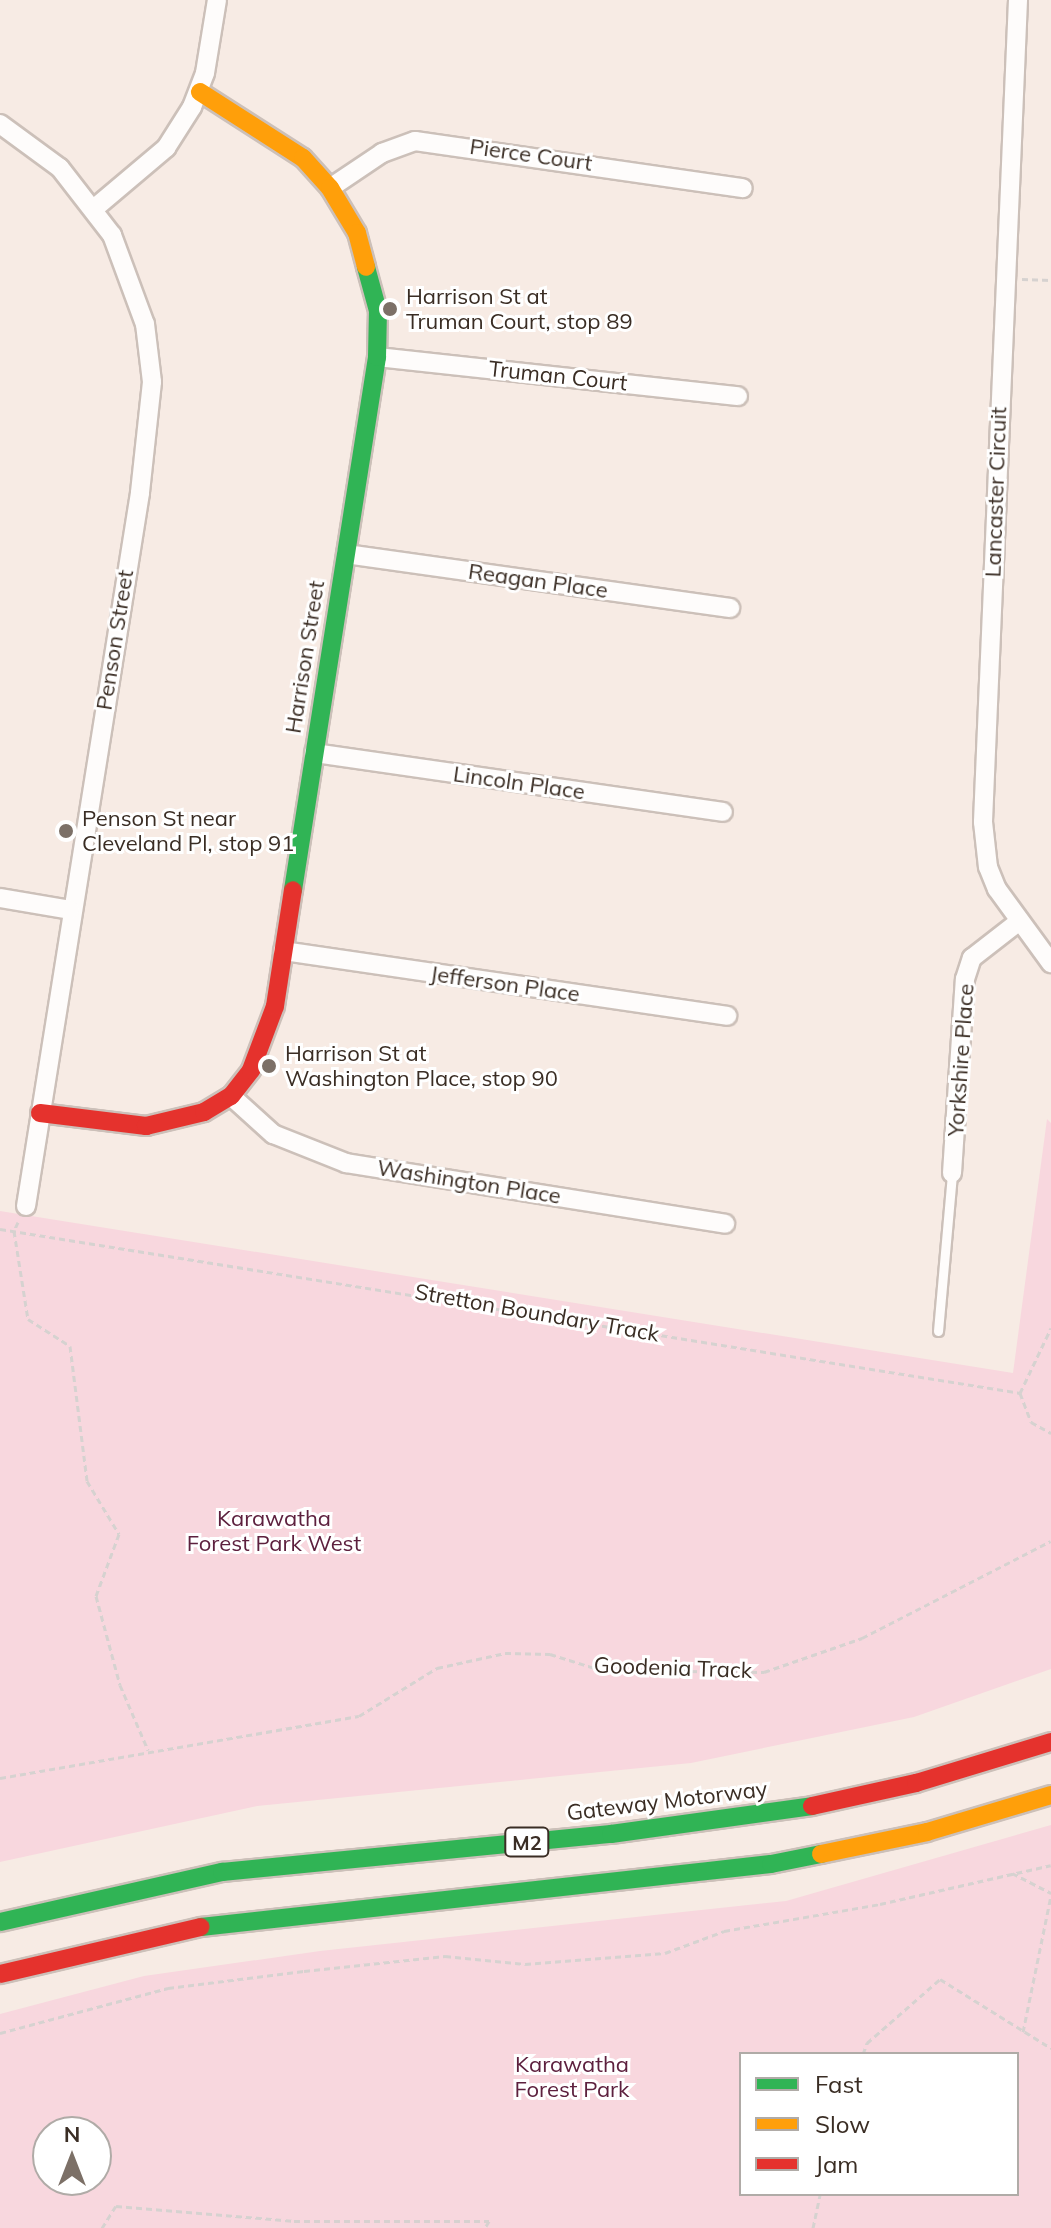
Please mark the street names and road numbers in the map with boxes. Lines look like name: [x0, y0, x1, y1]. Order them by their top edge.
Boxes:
street label: Pierce Court: [468, 133, 594, 177]
street label: Truman Court: [487, 356, 629, 396]
street label: Lancaster Circuit: [980, 406, 1012, 578]
street label: Reagan Place: [467, 558, 609, 604]
street label: Penson Street: [91, 568, 139, 712]
street label: Harrison Street: [280, 579, 330, 735]
street label: Lincoln Place: [452, 761, 586, 805]
street label: Jefferson Place: [429, 960, 581, 1008]
street label: Yorkshire Place: [942, 983, 980, 1137]
street label: Washington Place: [375, 1154, 563, 1210]
street label: Stretton Boundary Track: [413, 1278, 661, 1348]
street label: Goodenia Track: [593, 1652, 753, 1684]
street label: Gateway Motorway: [565, 1776, 769, 1826]
road number: M2: [503, 1826, 551, 1858]

